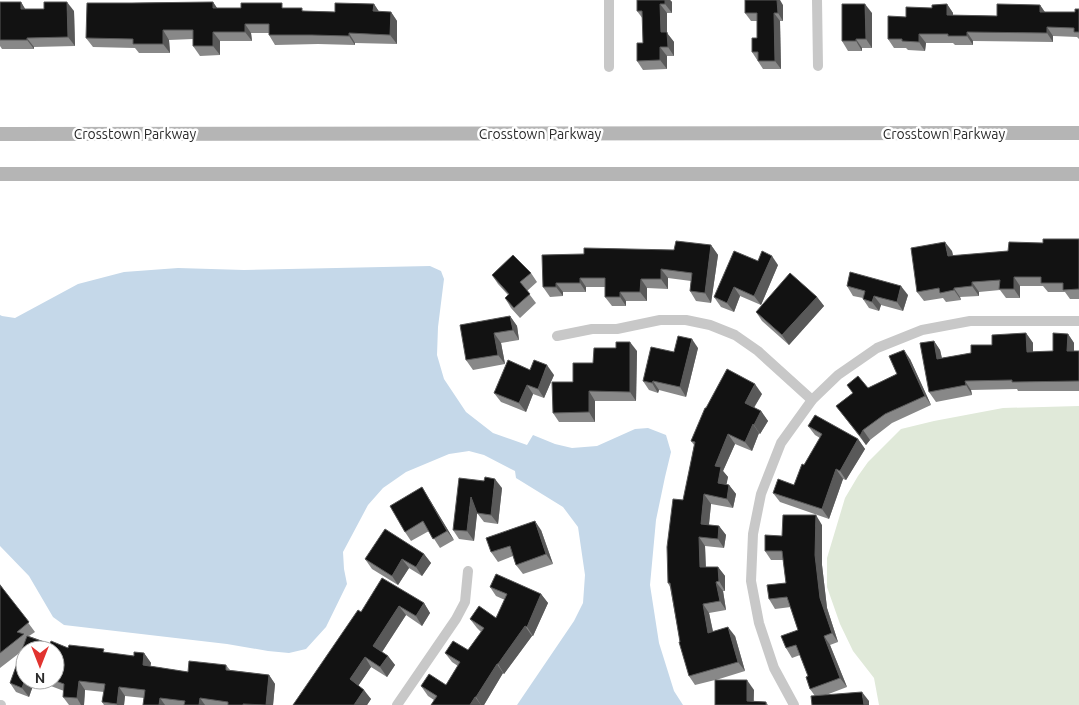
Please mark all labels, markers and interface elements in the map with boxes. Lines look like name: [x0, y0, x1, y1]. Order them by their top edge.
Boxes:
street label: Crosstown Parkway: [74, 126, 197, 142]
street label: Crosstown Parkway: [479, 126, 602, 142]
street label: Crosstown Parkway: [883, 126, 1006, 142]
north arrow: [15, 640, 65, 690]
text: N: [35, 670, 45, 686]

